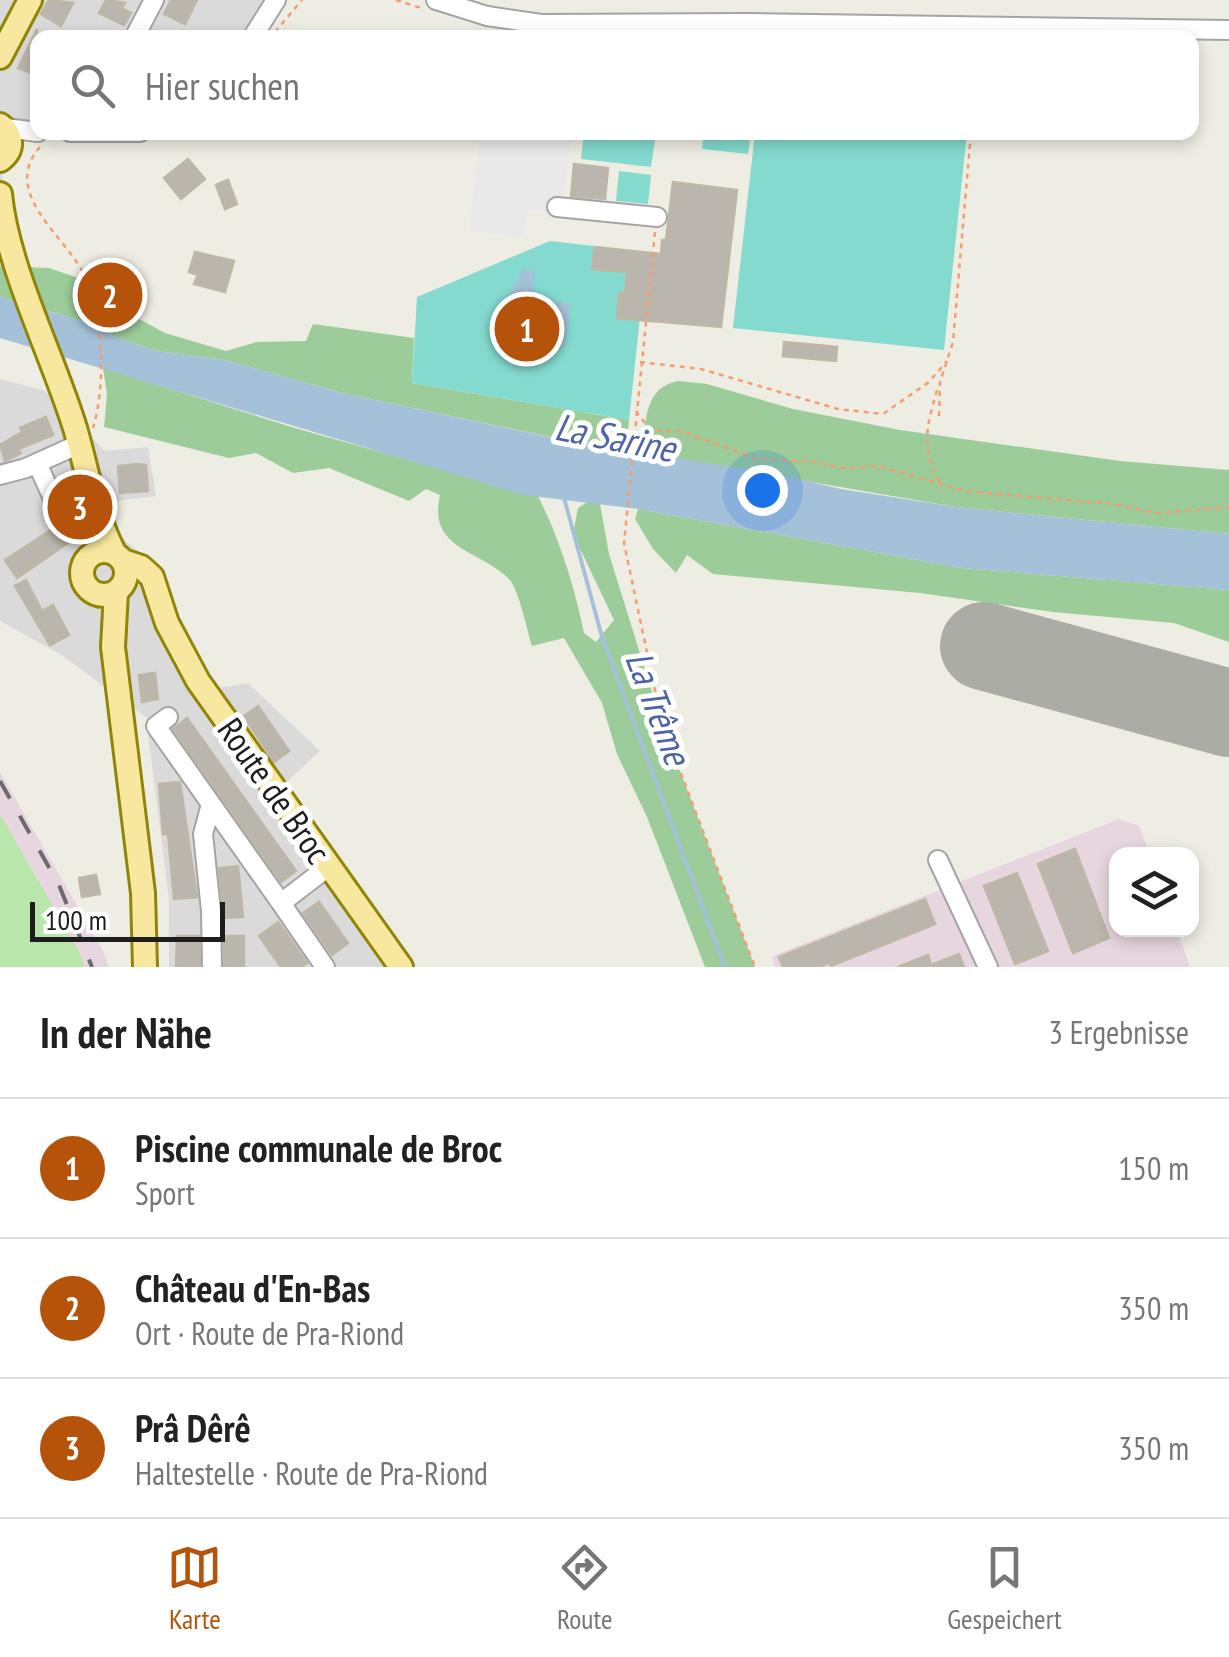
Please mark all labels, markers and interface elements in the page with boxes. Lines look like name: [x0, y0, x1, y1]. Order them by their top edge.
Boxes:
search box: [30, 30, 1199, 140]
icon: search: [65, 58, 120, 113]
text: Hier suchen: [145, 61, 300, 110]
pin: 2: [78, 258, 142, 332]
pin: 1: [494, 292, 560, 366]
water label: La Sarine: [551, 401, 682, 473]
your location: [737, 465, 788, 516]
pin: 3: [48, 470, 112, 544]
water label: La Trême: [615, 644, 704, 773]
street label: Route de Broc: [208, 709, 342, 872]
map controls: [1109, 847, 1199, 937]
button: layers: [1109, 847, 1199, 937]
scale bar: [30, 897, 225, 941]
text: 100 m: [45, 901, 107, 938]
text: In der Nähe: [40, 1005, 212, 1060]
text: 3 Ergebnisse: [1049, 1011, 1189, 1053]
text: Piscine communale de Broc: [135, 1123, 502, 1172]
text: 1: [65, 1147, 80, 1189]
text: 150 m: [1118, 1147, 1189, 1189]
text: Sport: [135, 1172, 195, 1214]
text: Château d'En-Bas: [135, 1263, 370, 1312]
text: 2: [65, 1287, 80, 1329]
text: 350 m: [1118, 1287, 1189, 1329]
text: Ort · Route de Pra-Riond: [135, 1312, 404, 1354]
text: Prâ Dêrê: [135, 1403, 251, 1452]
text: 3: [65, 1427, 80, 1469]
text: 350 m: [1118, 1427, 1189, 1469]
text: Haltestelle · Route de Pra-Riond: [135, 1452, 488, 1494]
tab: Karte: [167, 1540, 222, 1637]
tab: Route: [557, 1540, 613, 1637]
tab: Gespeichert: [947, 1540, 1062, 1637]

